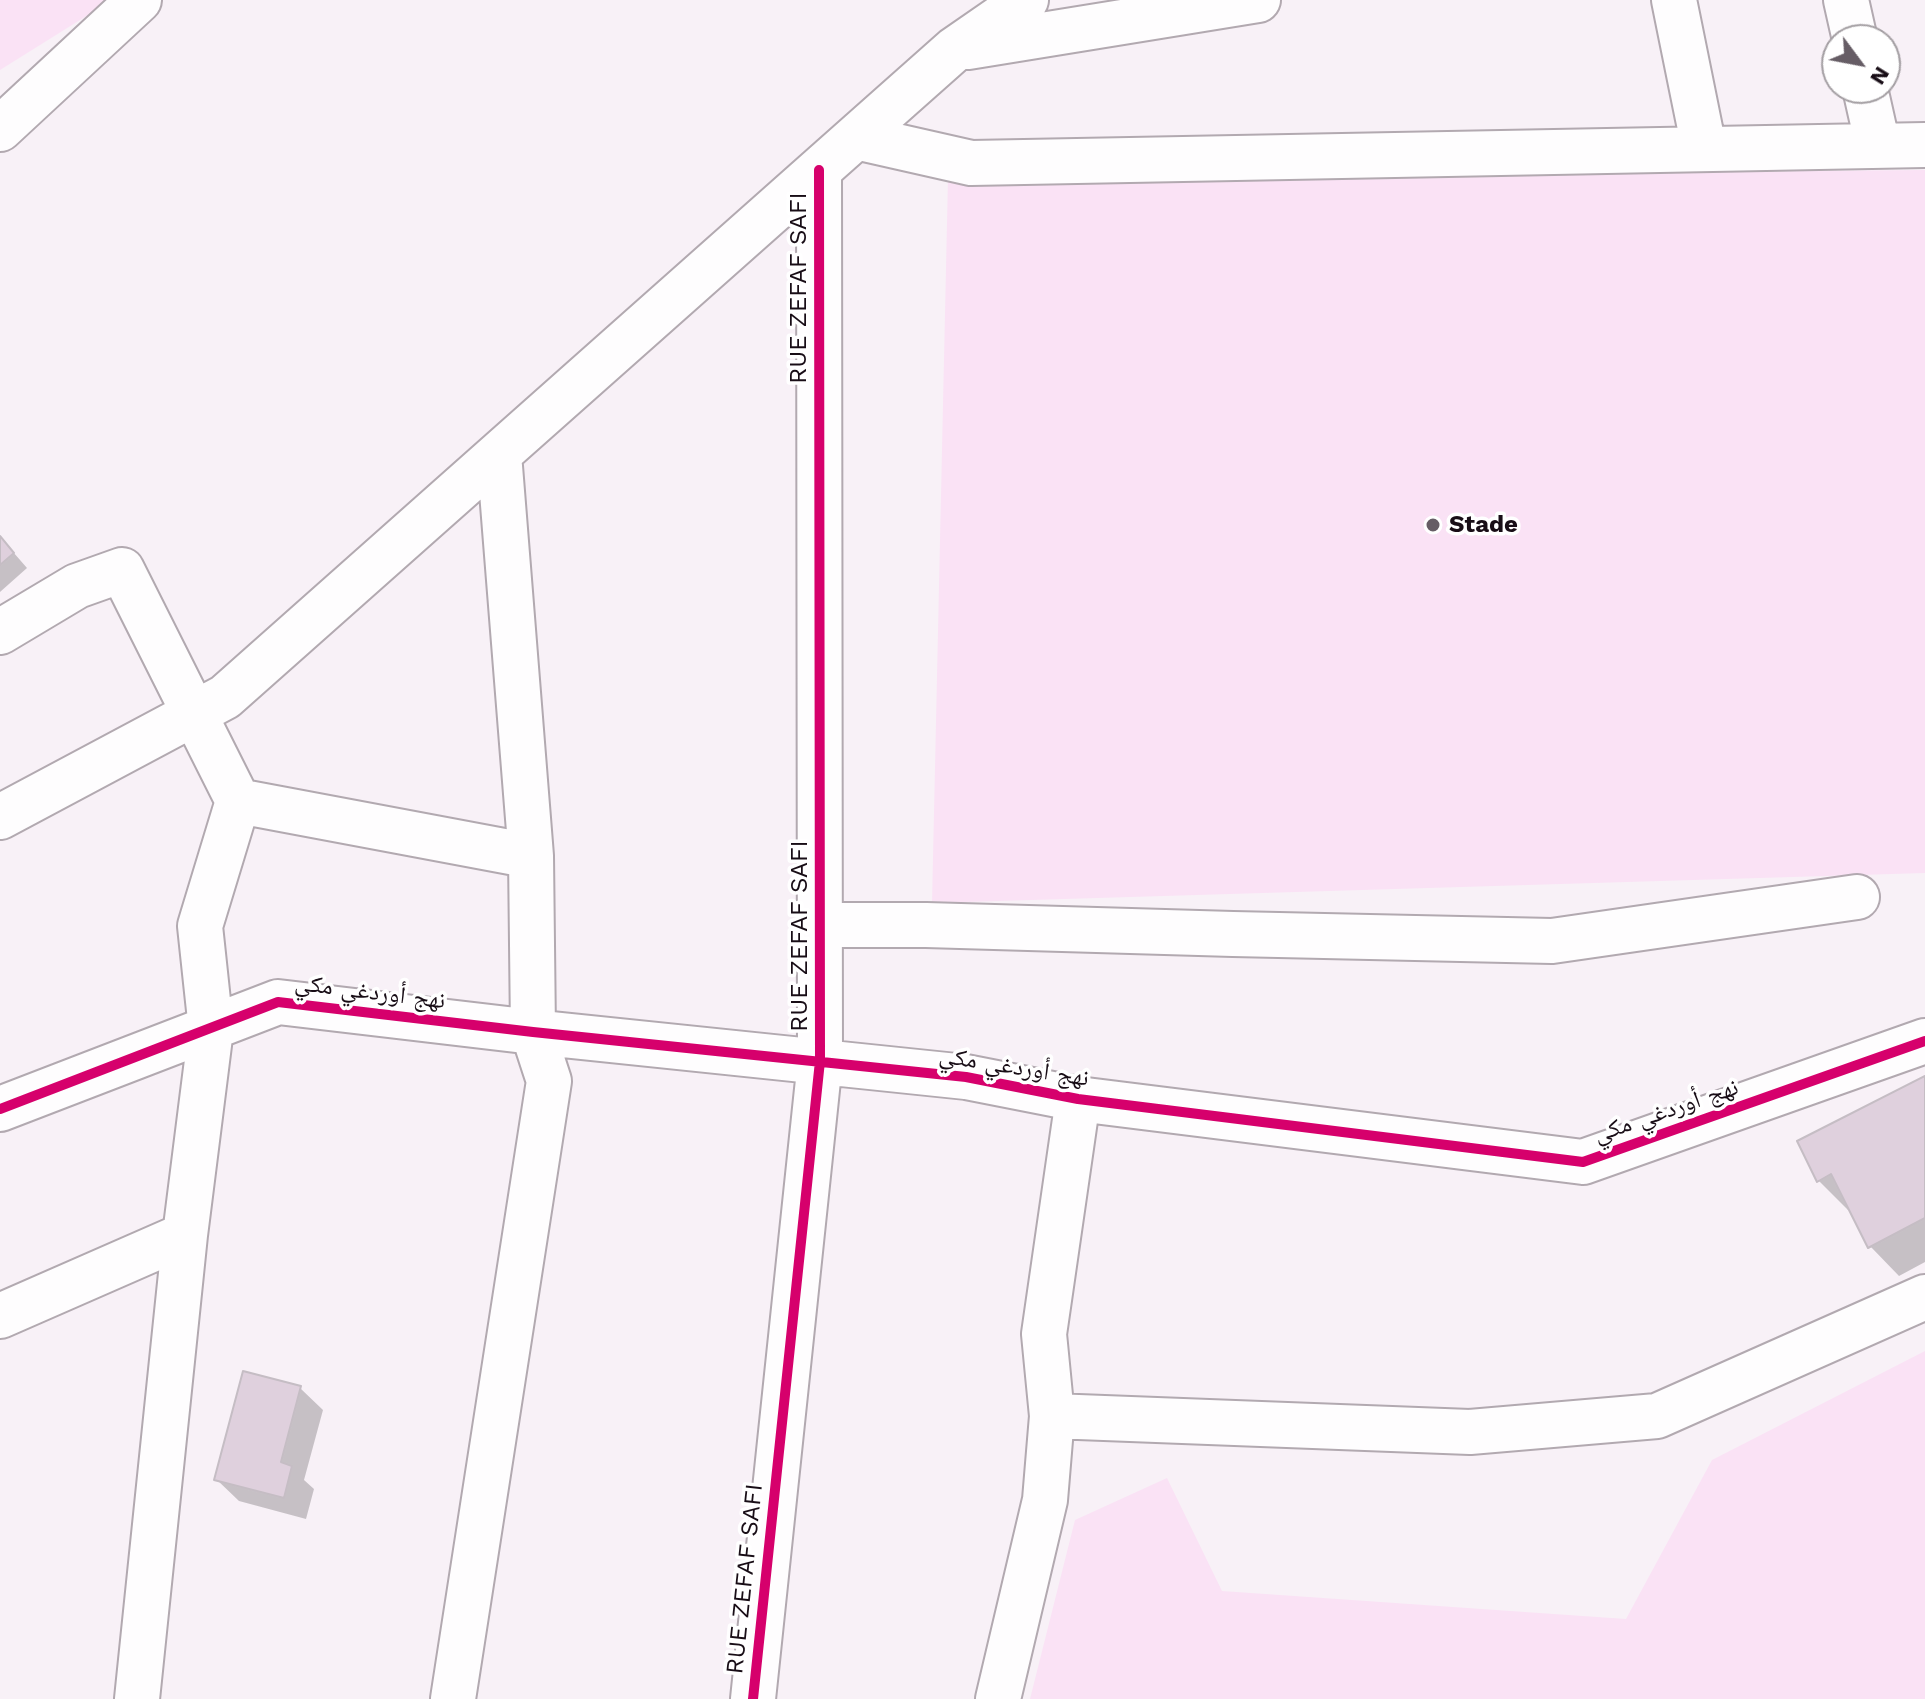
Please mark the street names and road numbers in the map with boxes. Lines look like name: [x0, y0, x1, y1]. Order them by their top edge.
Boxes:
street label: RUE ZEFAF SAFI: [785, 192, 813, 384]
street label: RUE ZEFAF SAFI: [786, 840, 814, 1032]
street label: نهج أوردغي مكي: [293, 968, 447, 1016]
street label: نهج أوردغي مكي: [937, 1041, 1091, 1093]
street label: نهج أوردغي مكي: [1590, 1073, 1742, 1149]
street label: RUE ZEFAF SAFI: [721, 1482, 769, 1676]

